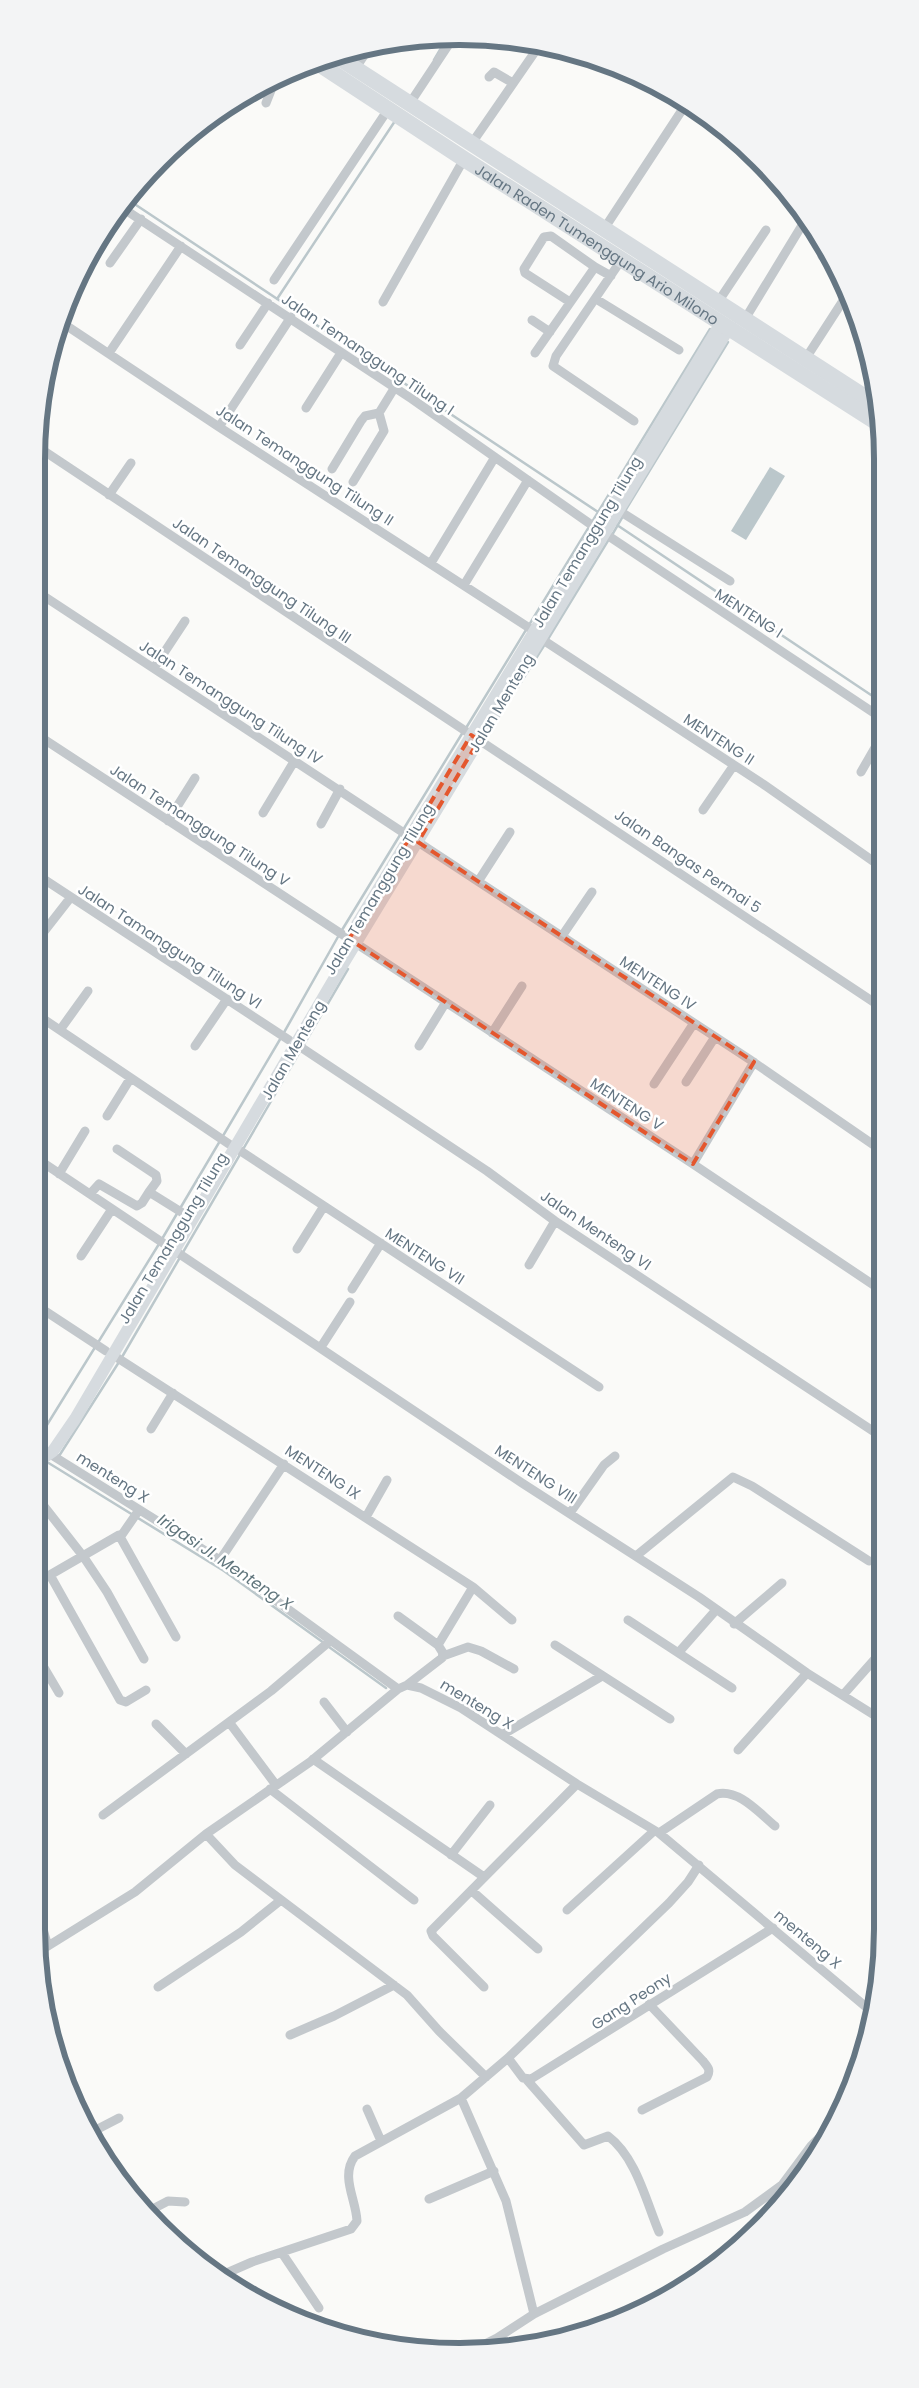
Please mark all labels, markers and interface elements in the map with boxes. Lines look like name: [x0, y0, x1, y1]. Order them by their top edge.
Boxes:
street label: Jalan Raden Tumenggung Ario Milono: [471, 158, 723, 330]
street label: Jalan Temanggung Tilung I: [277, 288, 459, 420]
street label: Jalan Temanggung Tilung II: [212, 400, 398, 530]
street label: Jalan Temanggung Tilung: [527, 452, 647, 632]
street label: Jalan Temanggung Tilung III: [168, 512, 356, 648]
street label: MENTENG I: [711, 583, 787, 643]
street label: Jalan Temanggung Tilung IV: [135, 635, 327, 769]
street label: Jalan Menteng: [463, 650, 539, 756]
street label: MENTENG II: [679, 708, 759, 770]
street label: Jalan Temanggung Tilung V: [106, 759, 294, 891]
street label: Jalan Temanggung Tilung: [319, 799, 439, 979]
street label: Jalan Bangas Permai 5: [610, 804, 766, 918]
street label: Jalan Tamanggung Tilung VI: [74, 879, 266, 1013]
street label: MENTENG IV: [616, 950, 700, 1016]
street label: Jalan Menteng: [256, 996, 330, 1104]
street label: MENTENG V: [586, 1073, 668, 1135]
street label: Jalan Temanggung Tilung: [113, 1148, 233, 1328]
street label: Jalan Menteng VI: [536, 1185, 656, 1275]
street label: MENTENG VII: [381, 1222, 469, 1290]
street label: MENTENG VIII: [491, 1439, 581, 1509]
street label: MENTENG IX: [281, 1440, 365, 1504]
street label: menteng X: [73, 1446, 153, 1508]
water label: Irigasi Jl. Menteng X: [153, 1508, 298, 1616]
street label: menteng X: [436, 1674, 518, 1734]
street label: menteng X: [770, 1905, 846, 1973]
street label: Gang Peony: [587, 1967, 675, 2035]

